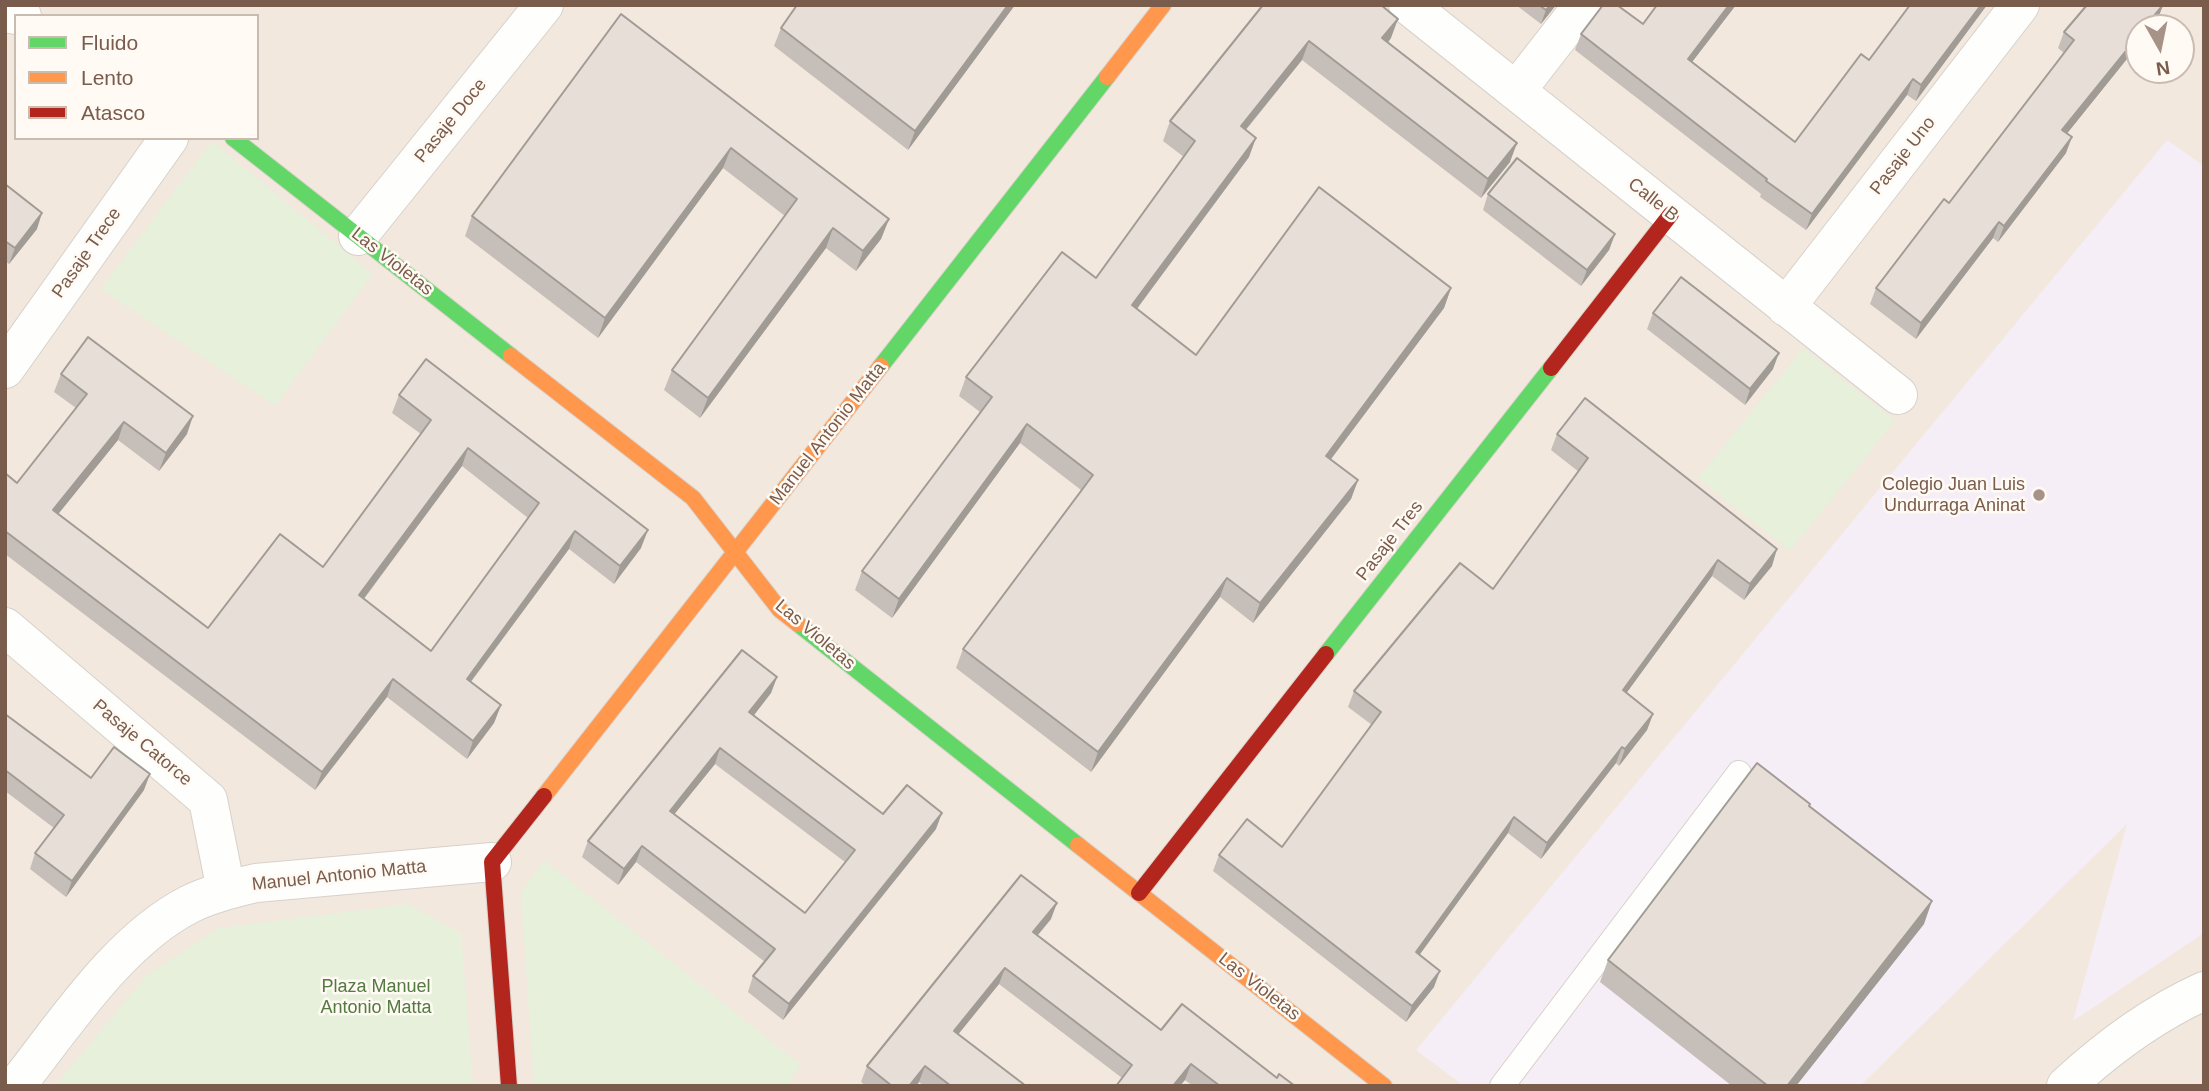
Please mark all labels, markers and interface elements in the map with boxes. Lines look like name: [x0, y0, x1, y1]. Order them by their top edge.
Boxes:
legend: [14, 14, 259, 140]
north arrow: [2125, 14, 2195, 84]
text: Fluido: [81, 31, 138, 54]
text: N: [2155, 57, 2171, 80]
text: Lento: [81, 66, 134, 89]
street label: Pasaje Doce: [410, 75, 492, 167]
text: Atasco: [81, 101, 145, 124]
street label: Pasaje Uno: [1866, 113, 1940, 199]
street label: Calle B: [1623, 174, 1683, 226]
street label: Pasaje Trece: [48, 204, 126, 302]
street label: Las Violetas: [347, 223, 437, 301]
street label: Manuel Antonio Matta: [766, 358, 890, 510]
place label: Colegio Juan Luis Undurraga Aninat: [1882, 474, 2025, 516]
marker: Colegio Juan Luis Undurraga Aninat: [2031, 487, 2047, 503]
street label: Pasaje Tres: [1352, 497, 1428, 585]
street label: Las Violetas: [771, 595, 859, 675]
street label: Pasaje Catorce: [88, 695, 196, 791]
street label: Manuel Antonio Matta: [251, 856, 427, 896]
street label: Las Violetas: [1214, 948, 1304, 1026]
park label: Plaza Manuel Antonio Matta: [320, 976, 432, 1018]

